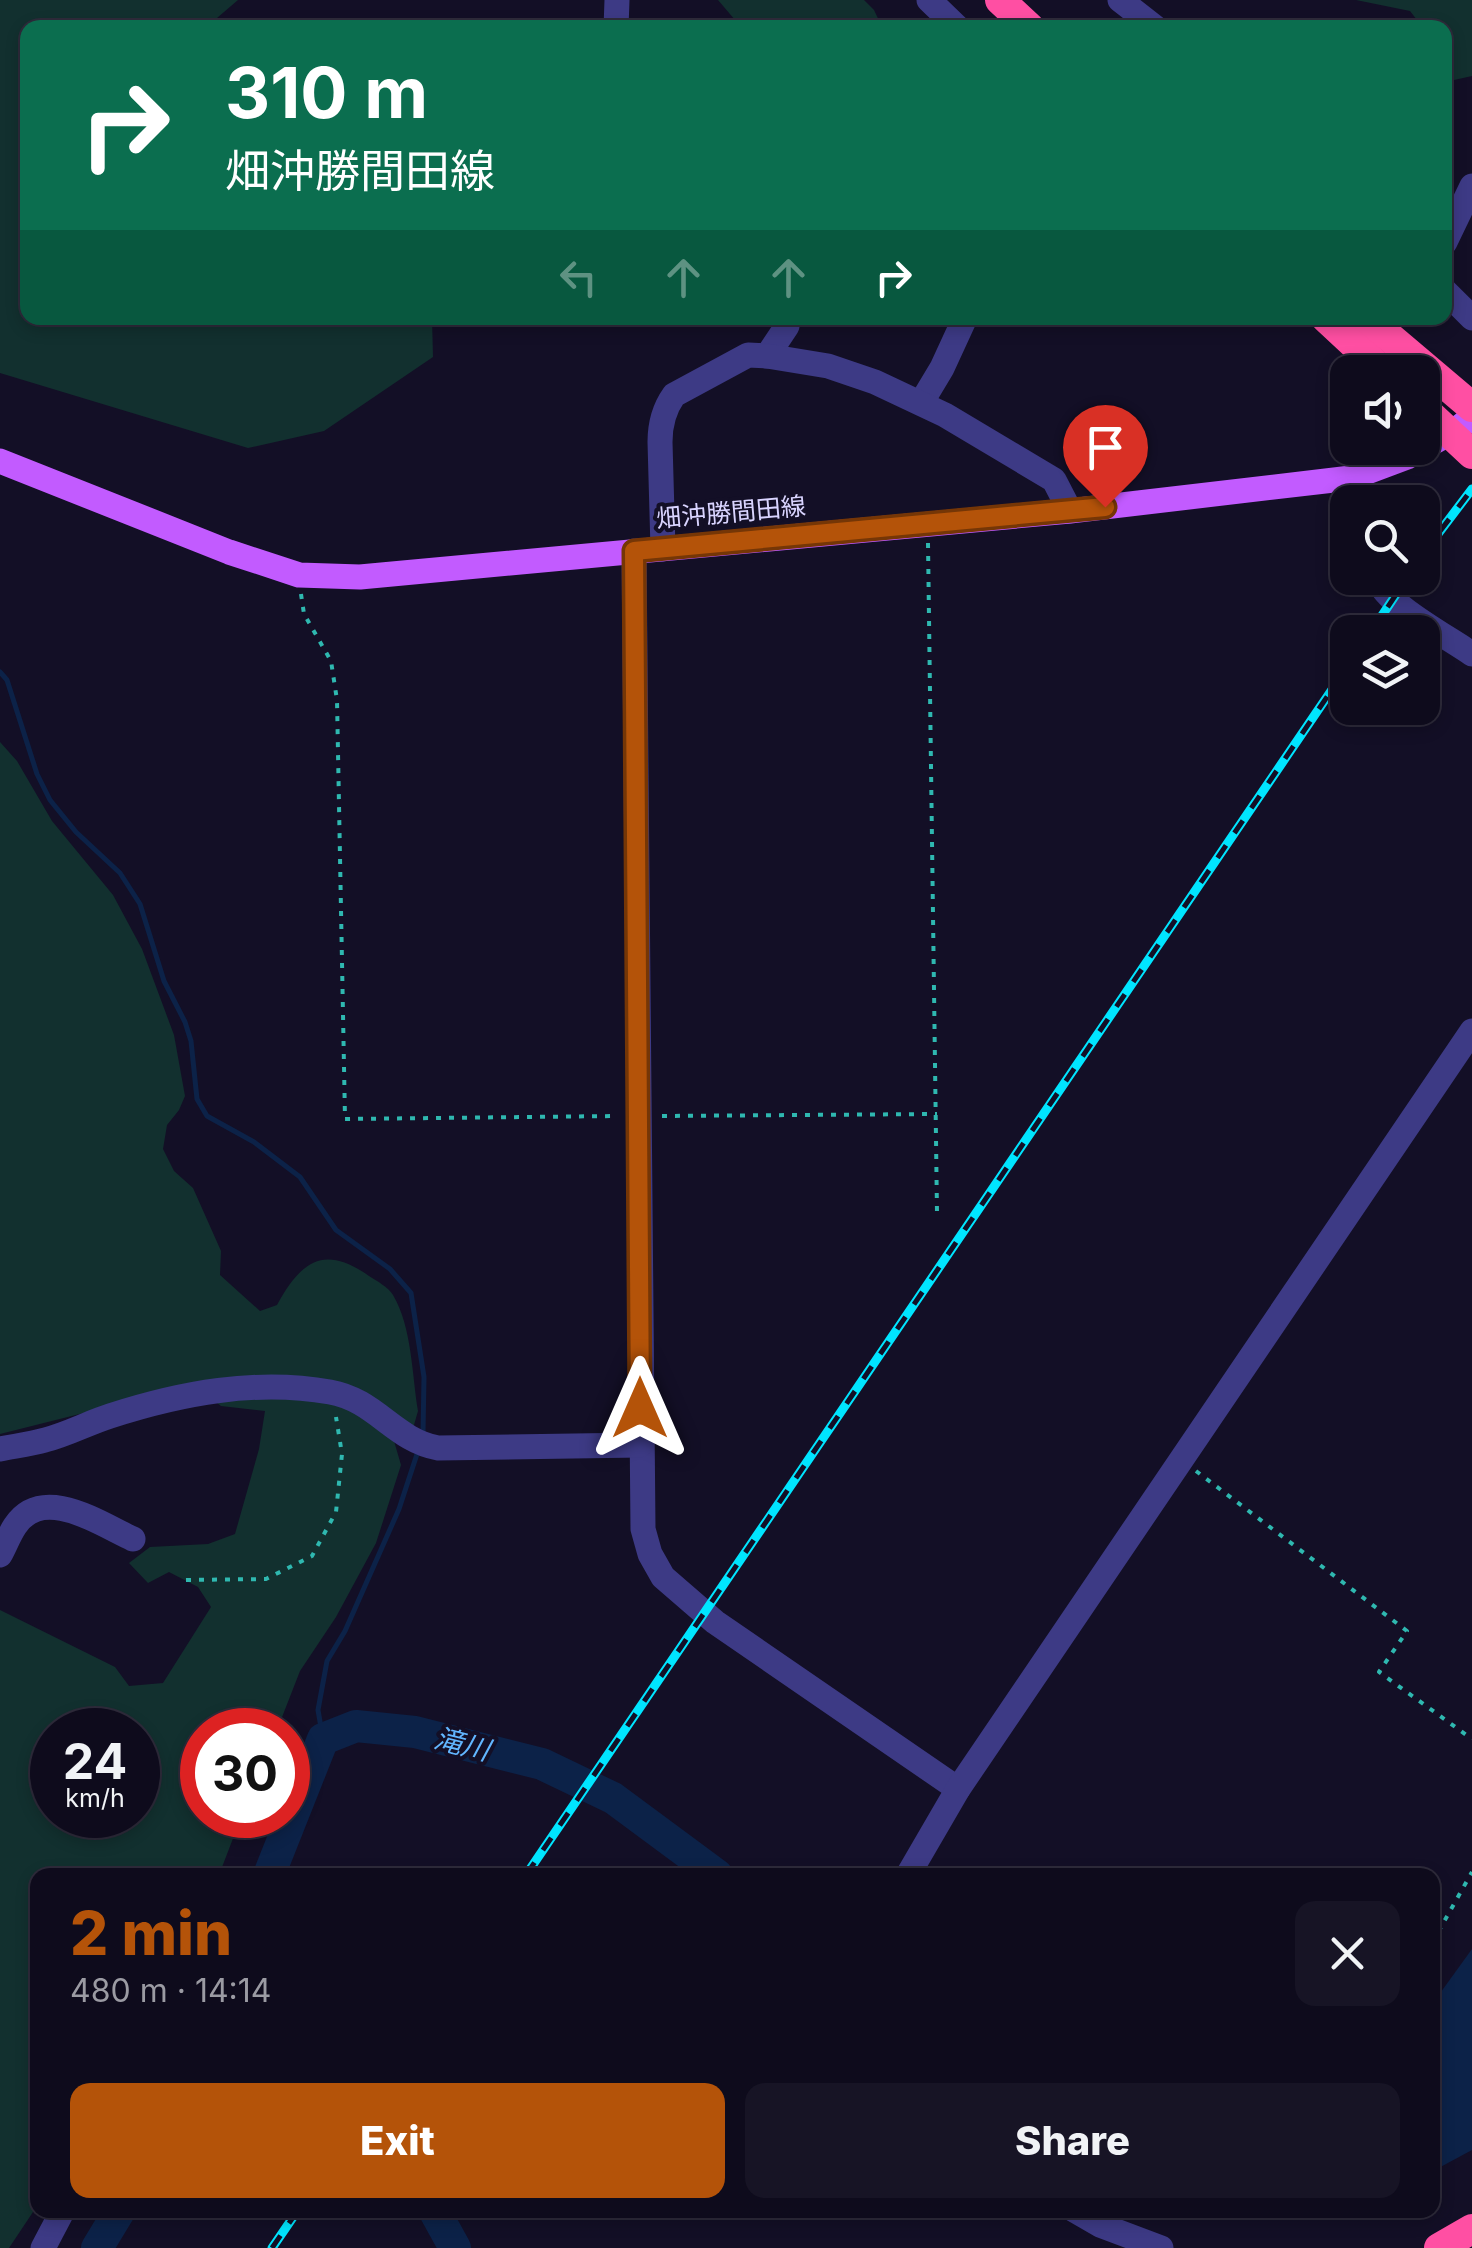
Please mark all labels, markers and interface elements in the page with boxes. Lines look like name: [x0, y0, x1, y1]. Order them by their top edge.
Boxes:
text: 310 m: [225, 50, 428, 135]
icon: right: [60, 60, 190, 190]
text: 畑沖勝間田線: [225, 143, 495, 198]
icon: left: [551, 250, 606, 305]
icon: ahead: [656, 250, 711, 305]
icon: ahead: [761, 250, 816, 305]
icon: right: [866, 250, 921, 305]
map controls: [1330, 355, 1440, 725]
button: sound: [1330, 355, 1440, 465]
pin: [1063, 405, 1148, 508]
icon: arrive: [1078, 420, 1133, 475]
button: search: [1330, 485, 1440, 595]
street label: 畑沖勝間田線: [655, 491, 807, 533]
button: layers: [1330, 615, 1440, 725]
position arrow: [588, 1356, 692, 1460]
speed limit sign: 30: [180, 1708, 310, 1838]
water label: 滝川: [431, 1721, 496, 1768]
text: 24: [63, 1731, 127, 1791]
text: km/h: [65, 1783, 125, 1813]
text: 2 min: [70, 1897, 232, 1969]
button: close: [1295, 1901, 1400, 2006]
text: 480 m · 14:14: [70, 1971, 272, 2010]
button: Exit: [70, 2083, 725, 2198]
button: Share: [745, 2083, 1400, 2198]

